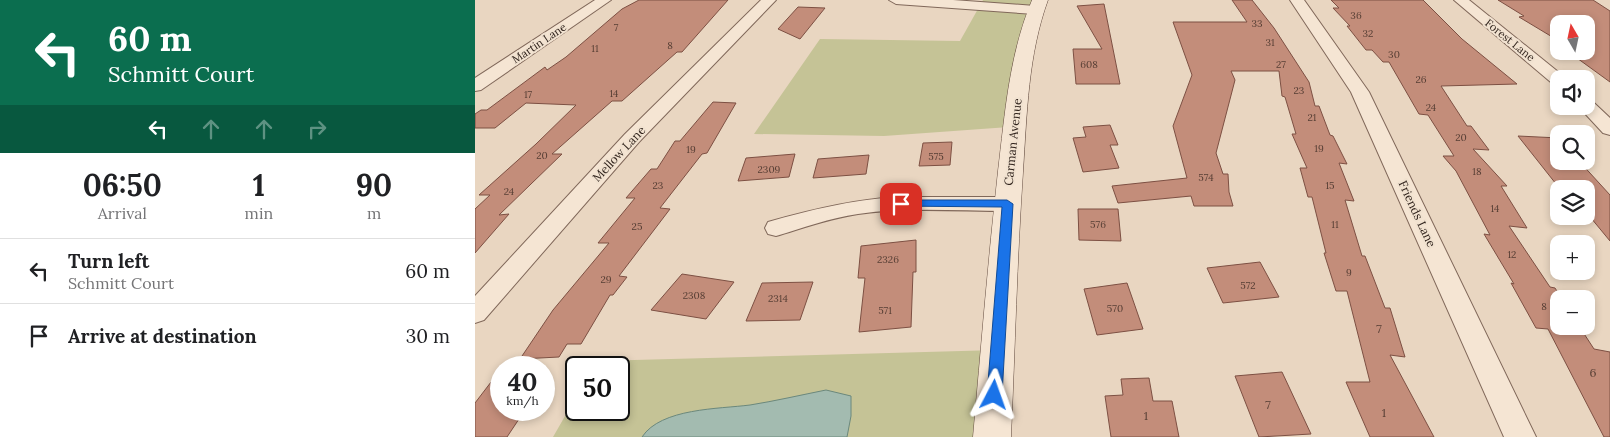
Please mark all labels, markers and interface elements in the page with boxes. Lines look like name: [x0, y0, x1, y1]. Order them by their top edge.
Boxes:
house number: 36: [1350, 9, 1362, 22]
north arrow: [1550, 15, 1595, 60]
map controls: [1550, 15, 1595, 335]
text: 60 m: [108, 16, 192, 61]
street label: Forest Lane: [1482, 16, 1538, 64]
house number: 33: [1251, 17, 1263, 30]
icon: left: [25, 20, 90, 85]
street label: Martin Lane: [509, 20, 569, 66]
house number: 7: [614, 21, 619, 34]
house number: 32: [1363, 27, 1373, 40]
house number: 31: [1265, 36, 1275, 49]
house number: 8: [667, 39, 673, 52]
house number: 11: [591, 42, 599, 55]
house number: 30: [1388, 48, 1400, 61]
house number: 608: [1080, 58, 1098, 71]
house number: 27: [1276, 58, 1286, 71]
text: Schmitt Court: [108, 60, 254, 88]
button: sound: [1550, 70, 1595, 115]
house number: 26: [1415, 73, 1427, 86]
house number: 23: [1294, 84, 1305, 97]
house number: 14: [609, 87, 619, 100]
house number: 17: [524, 88, 533, 101]
street label: Carman Avenue: [1000, 97, 1025, 186]
house number: 24: [1426, 101, 1437, 114]
house number: 21: [1307, 111, 1317, 124]
icon: left: [144, 115, 172, 143]
icon: ahead: [197, 115, 225, 143]
icon: ahead: [250, 115, 278, 143]
icon: right: [303, 115, 331, 143]
street label: Mellow Lane: [589, 122, 649, 185]
button: search: [1550, 125, 1595, 170]
house number: 20: [1455, 131, 1467, 144]
house number: 19: [1314, 142, 1324, 155]
house number: 19: [686, 143, 696, 156]
house number: 20: [536, 149, 548, 162]
house number: 575: [928, 150, 944, 163]
house number: 2309: [758, 163, 781, 176]
house number: 18: [1472, 165, 1482, 178]
text: 06:50: [83, 166, 162, 204]
text: 1: [253, 166, 265, 204]
text: 90: [356, 166, 392, 204]
house number: 574: [1198, 171, 1214, 184]
street label: Friends Lane: [1395, 178, 1440, 250]
house number: 23: [653, 179, 664, 192]
house number: 15: [1325, 179, 1335, 192]
button: layers: [1550, 180, 1595, 225]
pin: [880, 183, 922, 225]
house number: 24: [504, 185, 515, 198]
icon: arrive: [887, 190, 915, 218]
house number: 14: [1490, 202, 1500, 215]
text: Arrival: [98, 203, 147, 223]
text: min: [245, 203, 273, 223]
text: m: [367, 203, 381, 223]
house number: 576: [1090, 218, 1106, 231]
house number: 11: [1331, 218, 1339, 231]
house number: 25: [632, 220, 642, 233]
button: +: [1550, 235, 1595, 280]
house number: 12: [1507, 248, 1517, 261]
text: Turn left: [68, 249, 149, 273]
house number: 2326: [877, 253, 899, 266]
icon: left: [25, 257, 53, 285]
text: 60 m: [405, 259, 450, 283]
house number: 9: [1346, 266, 1352, 279]
text: Schmitt Court: [68, 273, 174, 293]
house number: 29: [600, 273, 612, 286]
house number: 572: [1240, 279, 1256, 292]
house number: 2308: [683, 289, 706, 302]
button: −: [1550, 290, 1595, 335]
house number: 2314: [768, 292, 789, 305]
house number: 8: [1541, 300, 1547, 313]
house number: 570: [1107, 302, 1123, 315]
house number: 571: [878, 304, 892, 317]
house number: 7: [1376, 321, 1382, 336]
icon: arrive: [25, 322, 53, 350]
text: Arrive at destination: [68, 324, 257, 348]
text: 30 m: [406, 324, 450, 348]
speed limit sign: 50: [565, 356, 630, 421]
house number: 6: [1590, 365, 1597, 380]
text: 40: [508, 366, 537, 398]
position arrow: [967, 368, 1019, 420]
text: km/h: [506, 393, 539, 408]
house number: 7: [1265, 397, 1271, 412]
house number: 1: [1382, 405, 1386, 420]
house number: 1: [1144, 408, 1148, 423]

